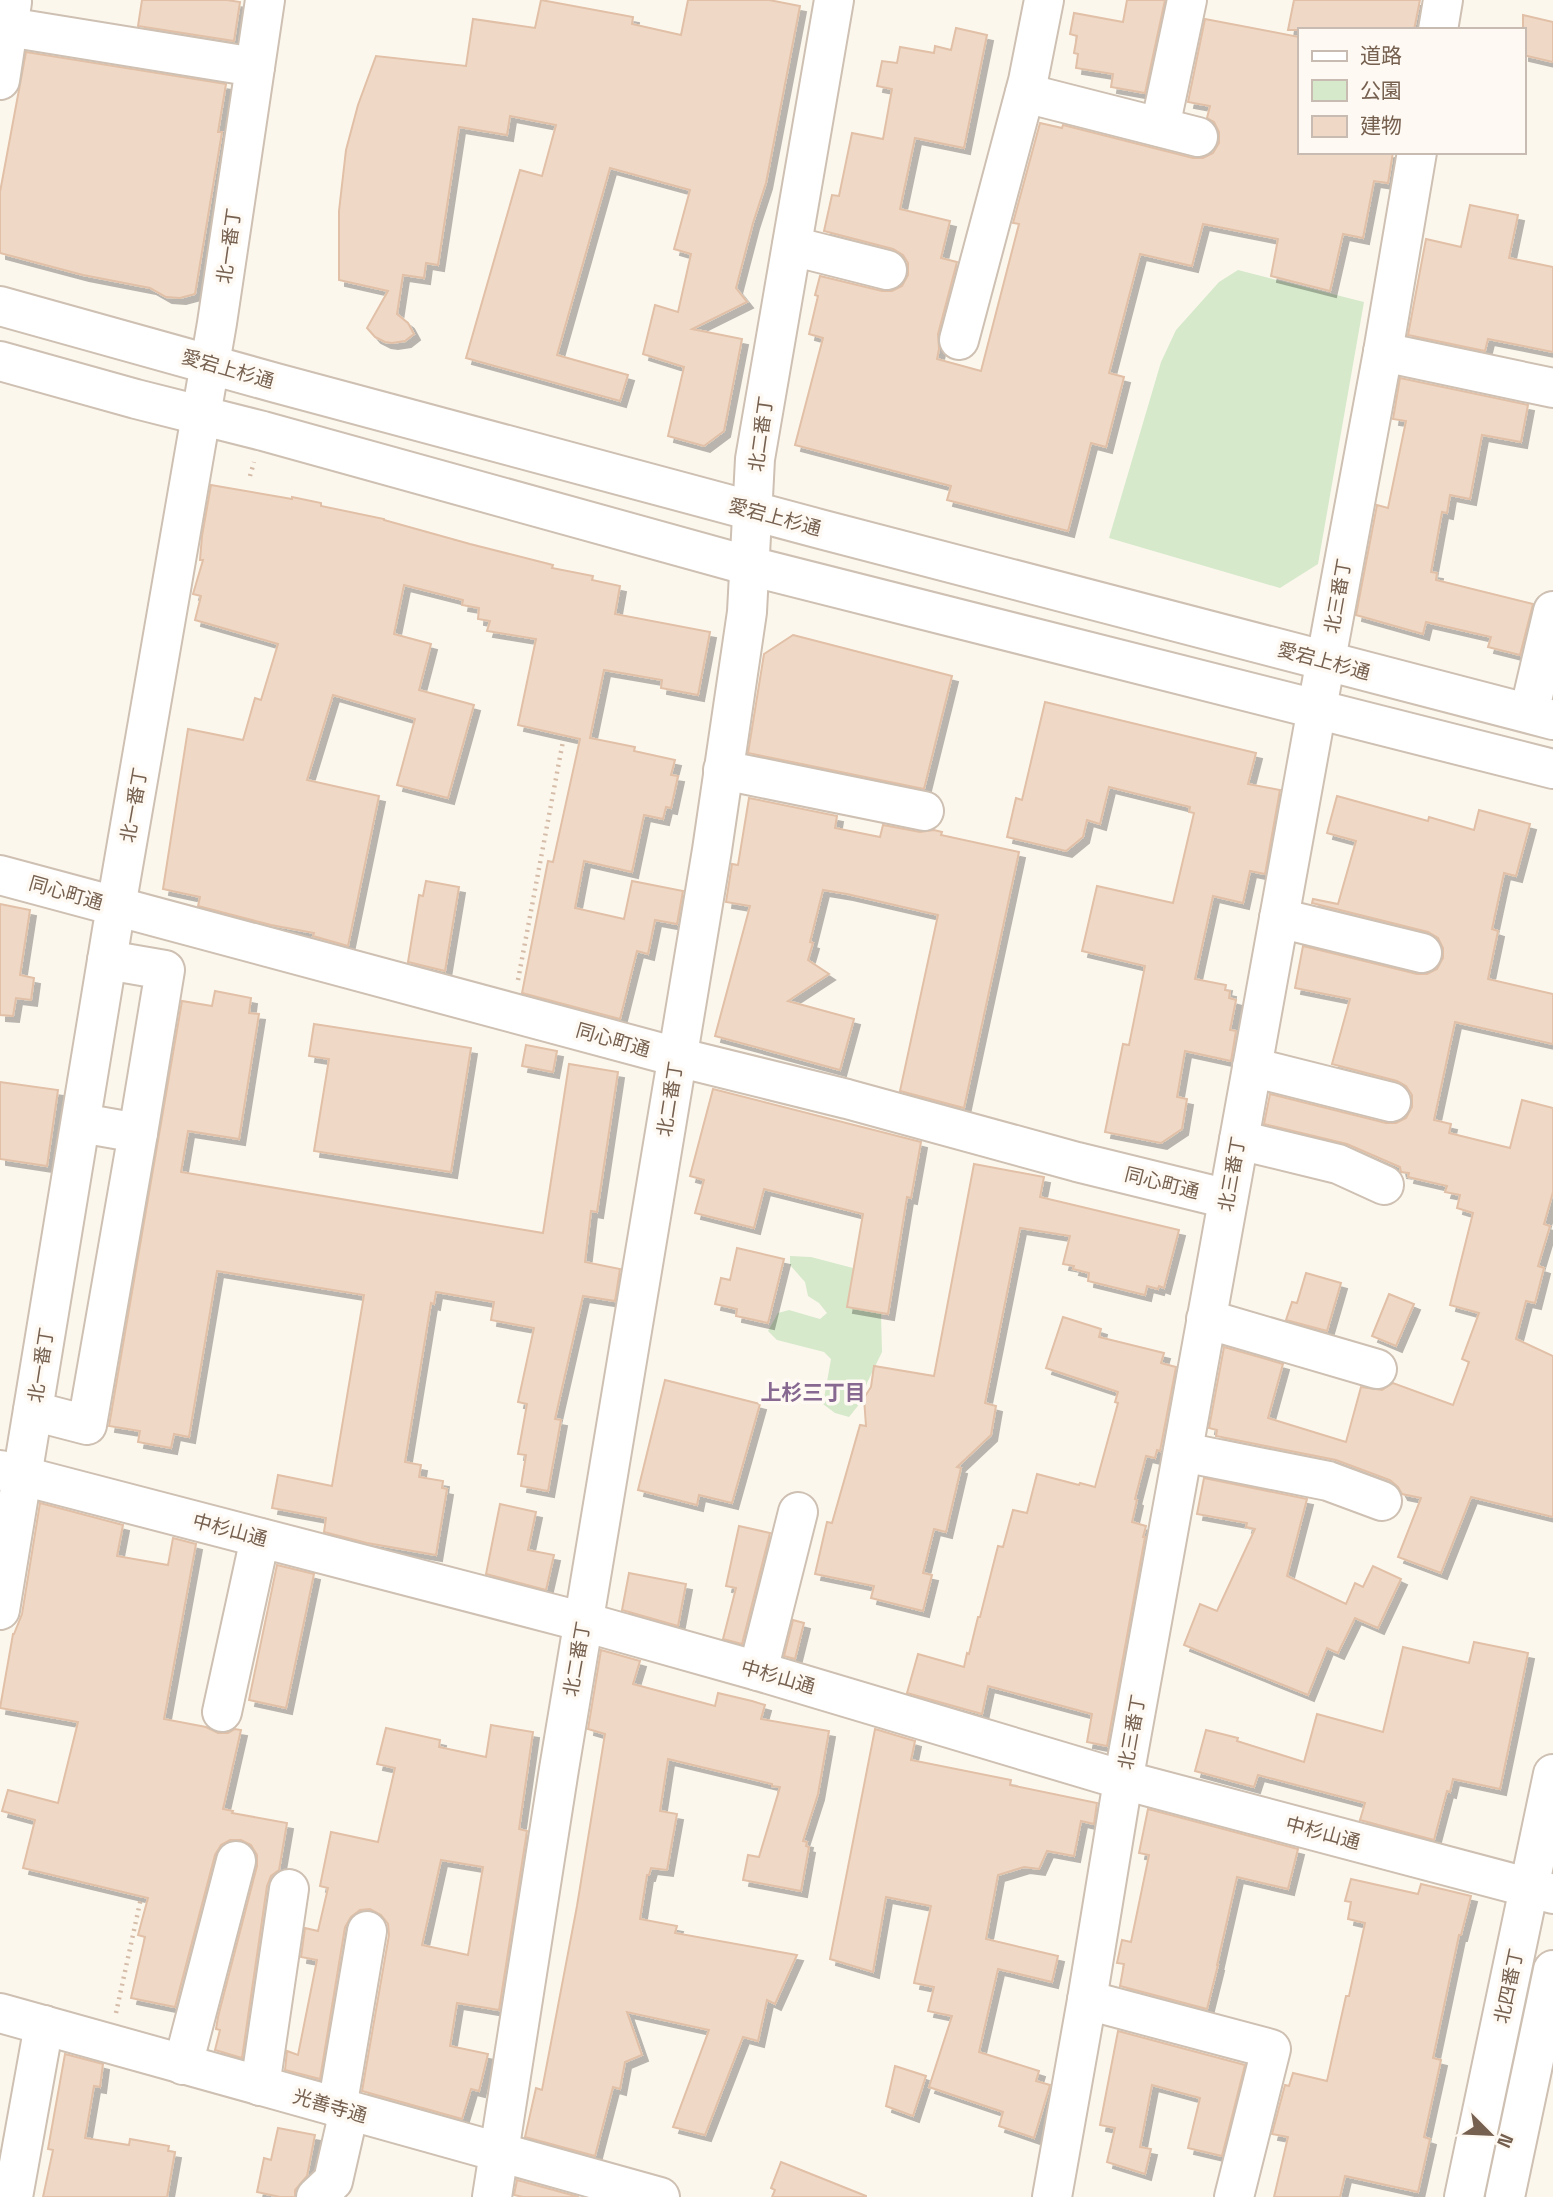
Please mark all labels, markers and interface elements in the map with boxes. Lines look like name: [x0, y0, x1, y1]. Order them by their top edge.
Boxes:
legend: [1298, 28, 1525, 154]
text: 道路: [1360, 42, 1402, 69]
text: 公園: [1360, 77, 1402, 104]
text: 建物: [1360, 112, 1402, 139]
street label: 北一番丁: [211, 207, 247, 285]
street label: 愛宕上杉通: [179, 344, 277, 394]
street label: 北二番丁: [743, 395, 779, 473]
street label: 愛宕上杉通: [726, 493, 824, 541]
street label: 北三番丁: [1319, 556, 1357, 636]
street label: 愛宕上杉通: [1275, 637, 1373, 685]
street label: 北一番丁: [115, 765, 153, 845]
street label: 同心町通: [26, 871, 106, 915]
street label: 同心町通: [573, 1018, 653, 1062]
street label: 北二番丁: [652, 1060, 688, 1138]
street label: 北三番丁: [1213, 1134, 1251, 1214]
street label: 同心町通: [1122, 1162, 1202, 1204]
street label: 北一番丁: [23, 1326, 59, 1404]
district label: 上杉三丁目: [761, 1379, 866, 1406]
street label: 中杉山通: [190, 1508, 270, 1552]
street label: 北二番丁: [558, 1619, 596, 1699]
street label: 中杉山通: [738, 1655, 818, 1699]
street label: 北三番丁: [1113, 1692, 1151, 1772]
street label: 中杉山通: [1283, 1811, 1363, 1855]
street label: 北四番丁: [1489, 1946, 1529, 2026]
street label: 光善寺通: [290, 2084, 370, 2128]
north arrow: [1455, 2099, 1525, 2169]
text: N: [1491, 2130, 1519, 2152]

